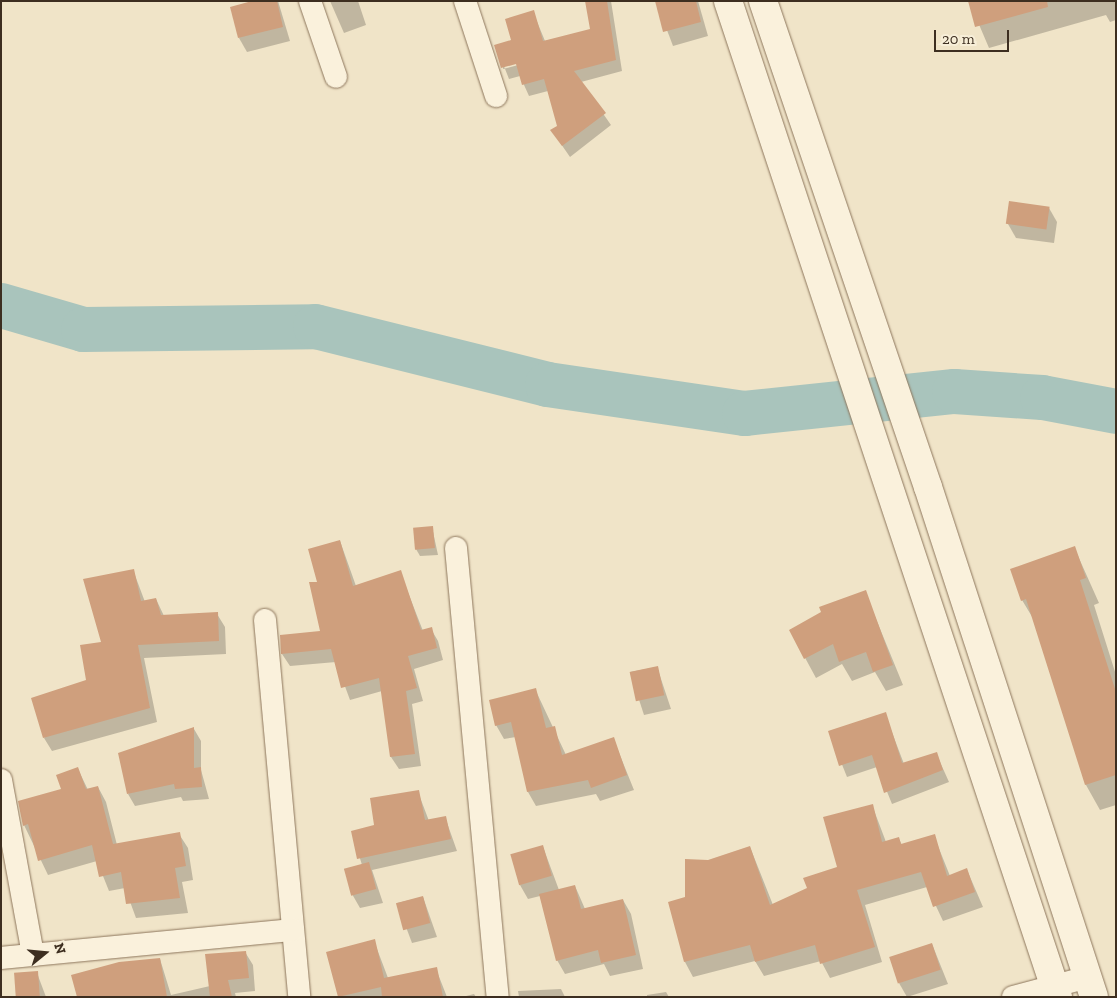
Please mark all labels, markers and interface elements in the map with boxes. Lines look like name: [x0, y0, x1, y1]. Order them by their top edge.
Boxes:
scale bar: [937, 20, 1012, 52]
text: 20 m: [942, 30, 975, 48]
north arrow: [20, 928, 70, 978]
text: N: [50, 941, 70, 956]

